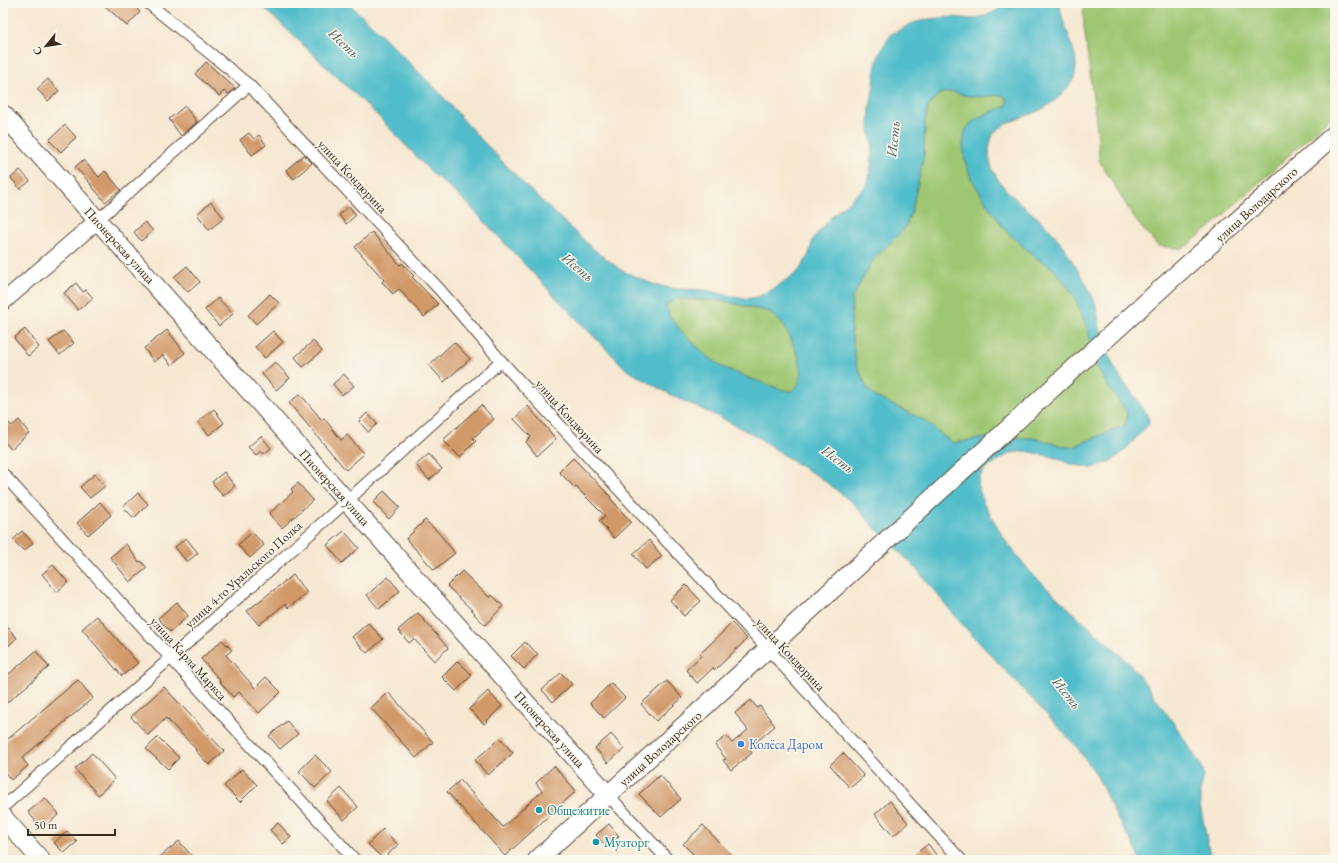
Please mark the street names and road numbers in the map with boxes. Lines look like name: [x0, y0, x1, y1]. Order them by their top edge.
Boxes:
street label: улица Кондюрина: [314, 136, 392, 217]
street label: улица Володарского: [1211, 163, 1301, 246]
street label: Пионерская улица: [81, 203, 159, 288]
street label: улица Кондюрина: [532, 376, 608, 458]
street label: Пионерская улица: [296, 445, 374, 530]
street label: улица 4-го Уральского Полка: [181, 517, 306, 632]
street label: улица Карла Маркса: [147, 613, 231, 704]
street label: улица Кондюрина: [752, 614, 830, 695]
street label: Пионерская улица: [511, 687, 589, 772]
street label: улица Володарского: [615, 707, 705, 790]

